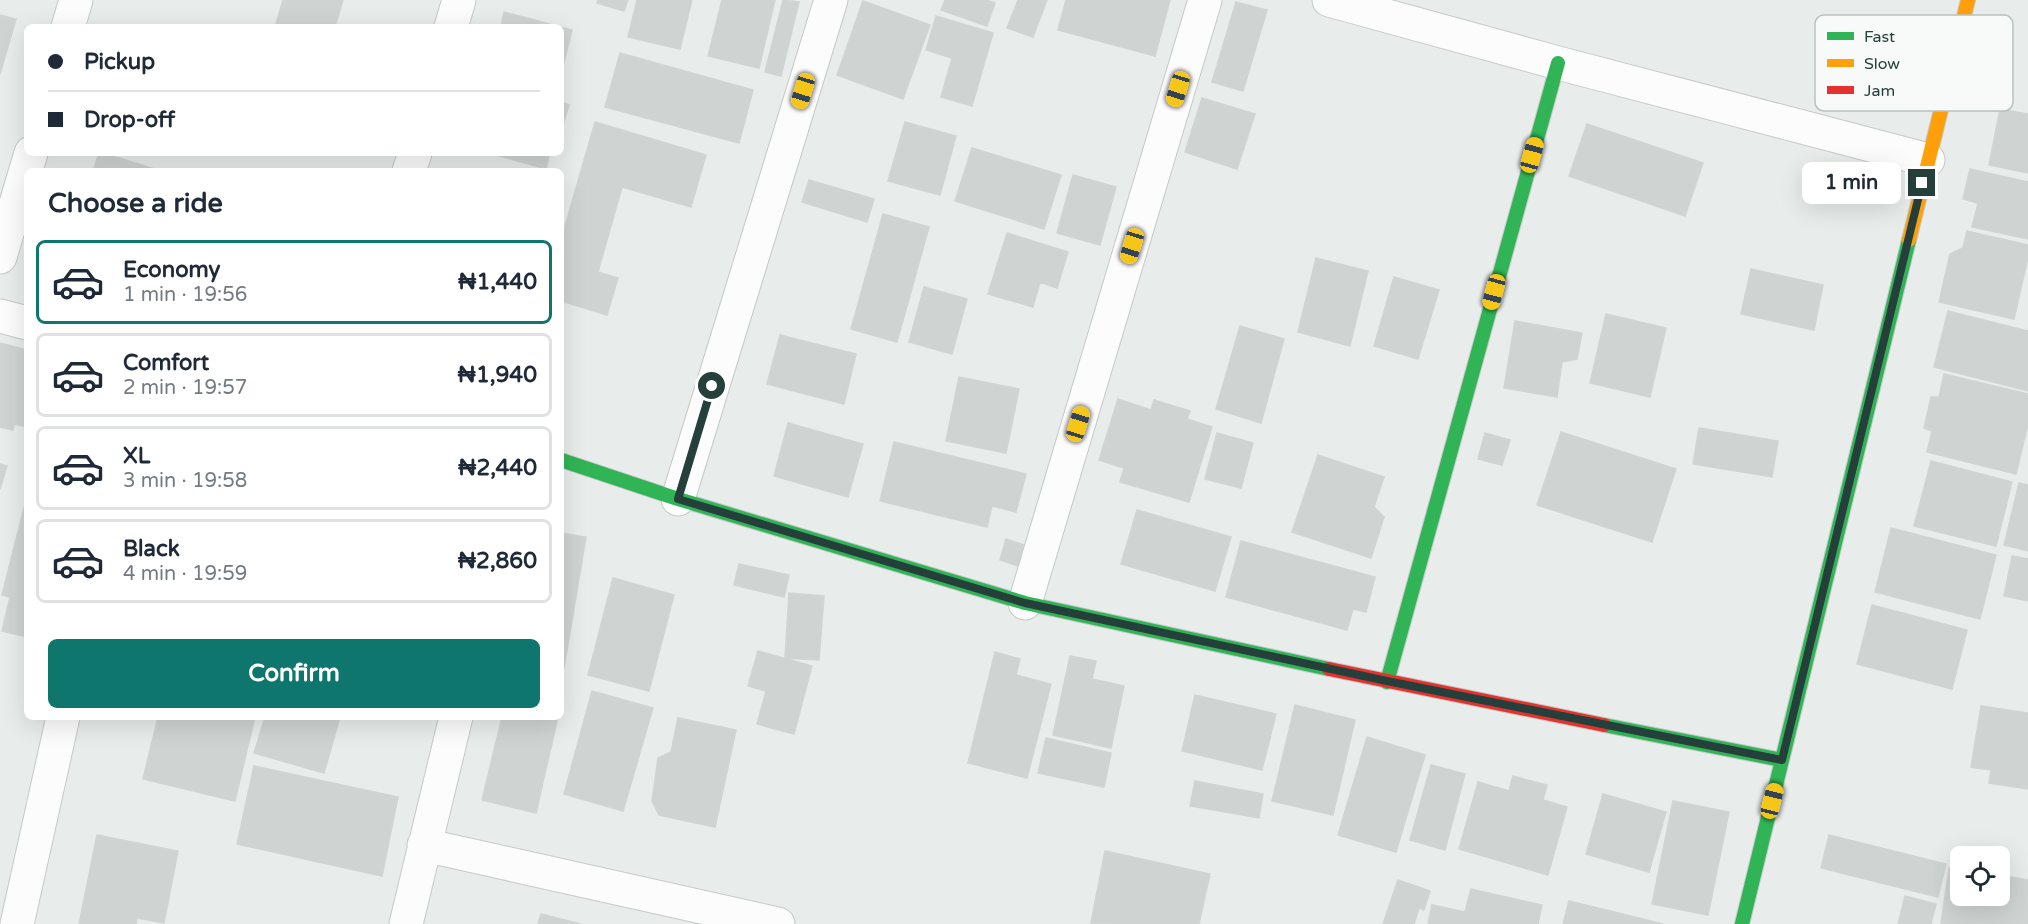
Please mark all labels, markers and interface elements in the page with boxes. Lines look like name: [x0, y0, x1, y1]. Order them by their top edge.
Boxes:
legend: [1815, 15, 2013, 111]
text: Fast: [1864, 27, 1895, 47]
text: Pickup: [84, 49, 155, 75]
text: Slow: [1864, 54, 1900, 74]
car: [1164, 69, 1192, 109]
car: [789, 71, 817, 111]
text: Jam: [1864, 81, 1895, 101]
text: Drop-off: [84, 107, 175, 133]
car: [1519, 135, 1545, 175]
callout: 1 min: [1802, 162, 1901, 204]
route end: [1908, 169, 1935, 196]
text: 1 min: [1825, 171, 1878, 195]
text: Choose a ride: [48, 187, 223, 220]
car: [1118, 226, 1146, 266]
icon: car: [51, 255, 105, 309]
text: Economy: [123, 257, 220, 283]
text: ₦1,440: [458, 269, 537, 295]
car: [1481, 272, 1507, 312]
text: 1 min · 19:56: [123, 283, 247, 307]
icon: car: [51, 348, 105, 402]
text: Comfort: [123, 350, 209, 376]
text: ₦1,940: [458, 362, 537, 388]
route start: [698, 372, 725, 399]
text: 2 min · 19:57: [123, 376, 247, 400]
car: [1064, 404, 1092, 444]
icon: car: [51, 441, 105, 495]
text: XL: [123, 443, 150, 469]
text: ₦2,440: [458, 455, 537, 481]
text: 3 min · 19:58: [123, 469, 247, 493]
icon: car: [51, 534, 105, 588]
text: Black: [123, 536, 180, 562]
text: ₦2,860: [458, 548, 537, 574]
text: 4 min · 19:59: [123, 562, 247, 586]
button: Confirm: [48, 639, 540, 708]
car: [1759, 781, 1785, 821]
map controls: [1950, 846, 2010, 906]
button: locate: [1950, 846, 2010, 906]

